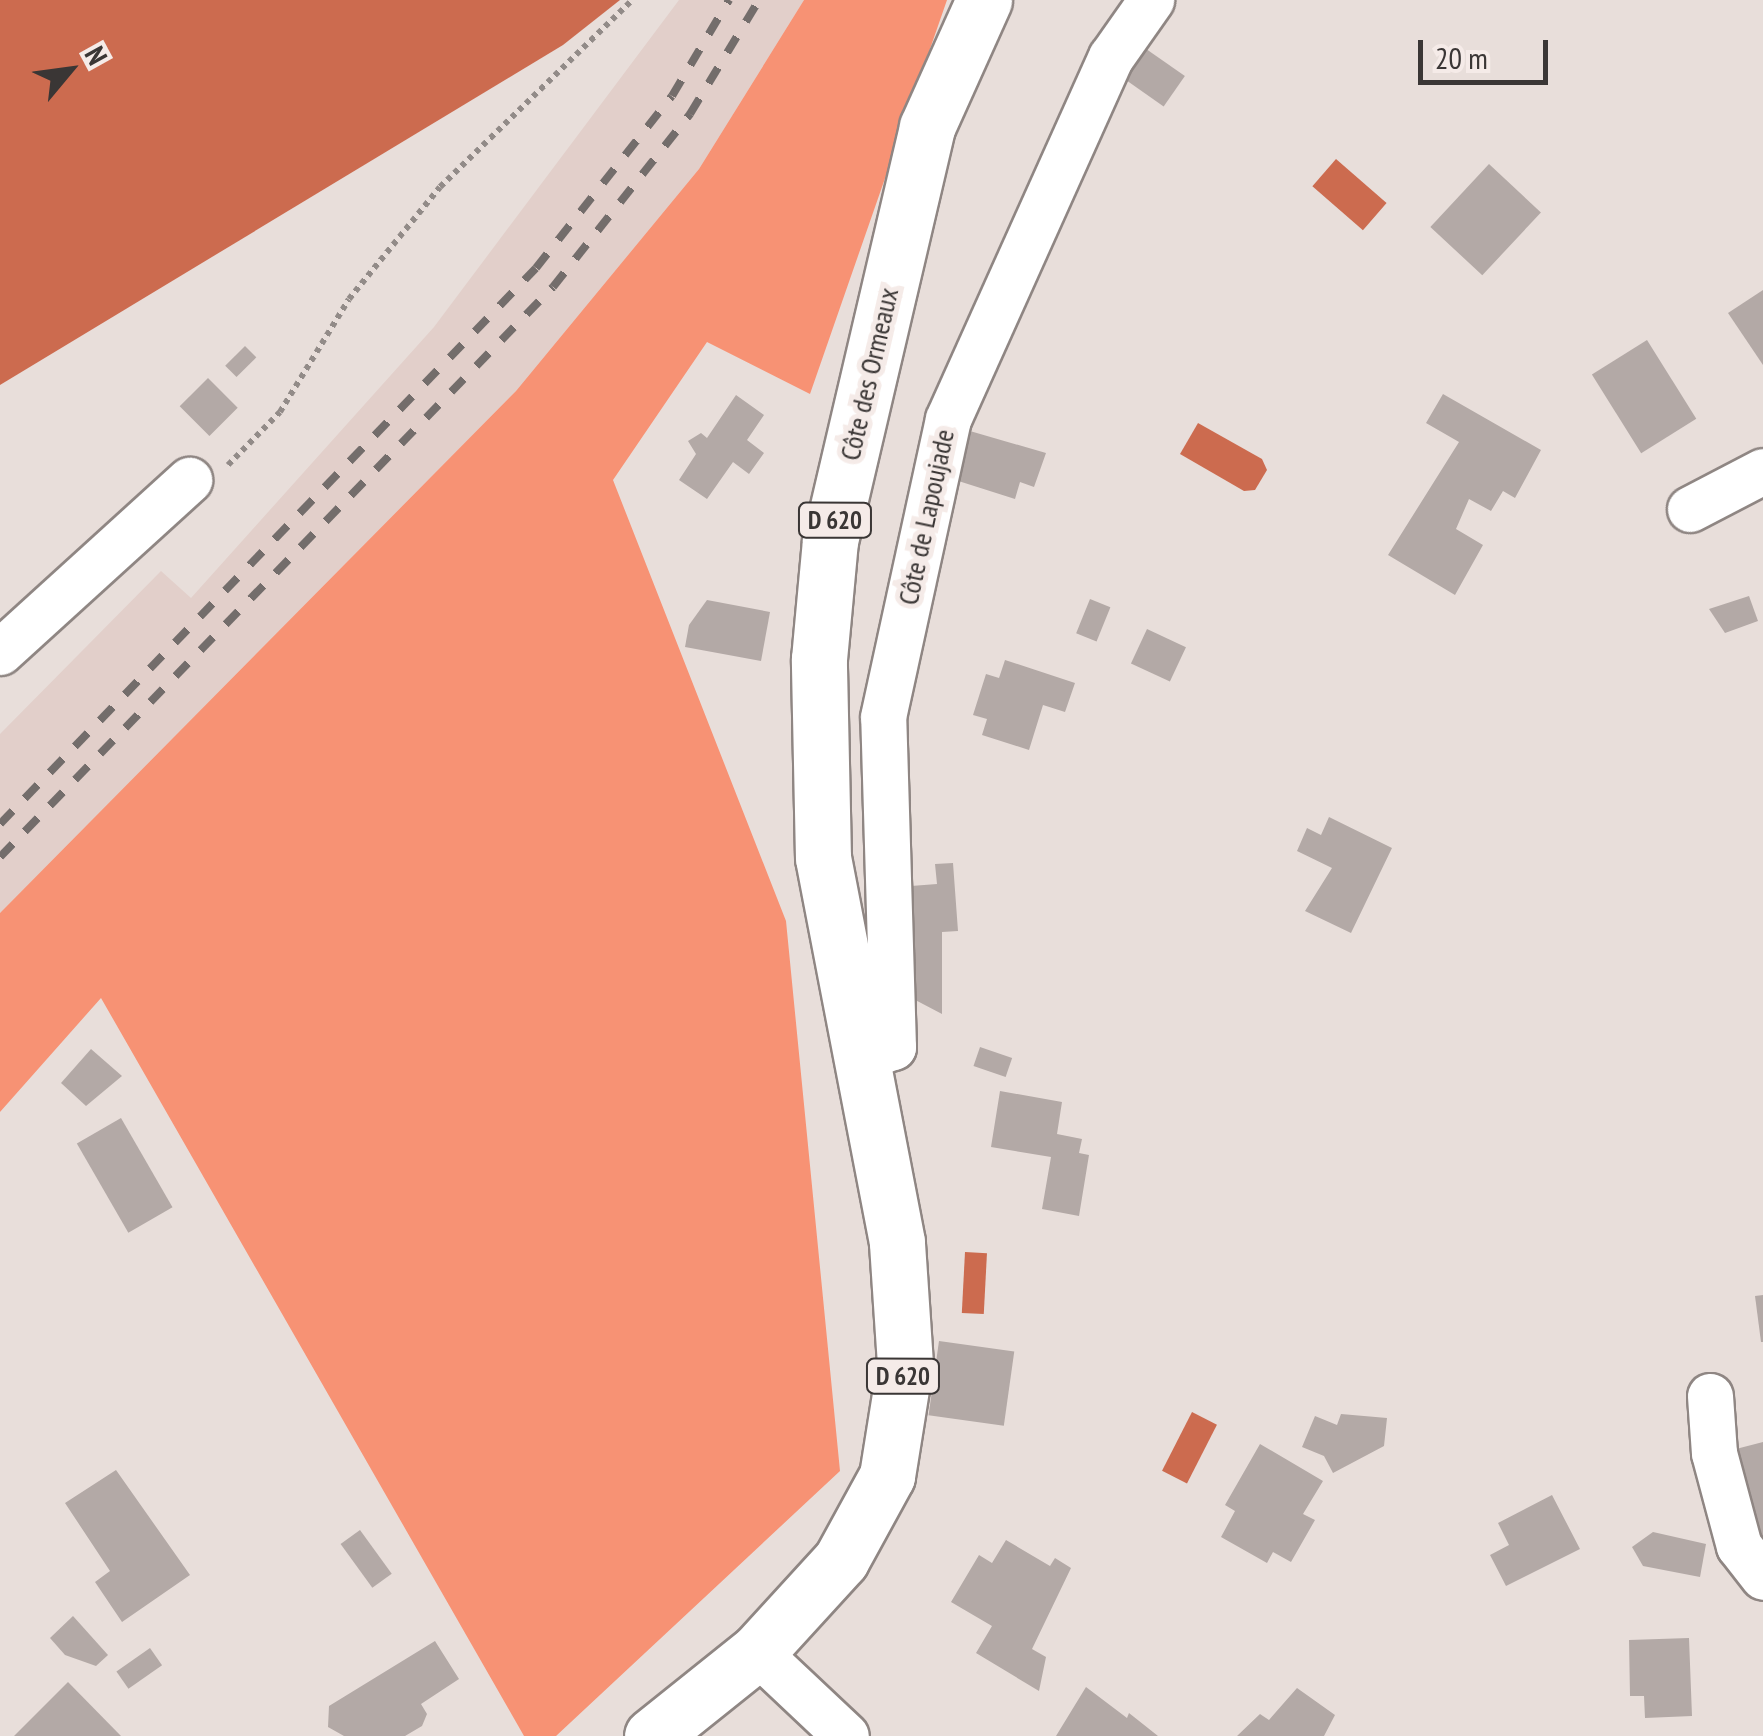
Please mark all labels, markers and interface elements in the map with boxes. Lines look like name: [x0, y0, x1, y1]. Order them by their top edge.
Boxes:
north arrow: [20, 20, 120, 120]
scale bar: [1423, 20, 1553, 82]
text: 20 m: [1435, 38, 1488, 77]
text: N: [77, 40, 117, 71]
street label: Côte des Ormeaux: [833, 285, 905, 463]
street label: Côte de Lapoujade: [891, 426, 961, 608]
road number: D 620: [798, 500, 872, 540]
road number: D 620: [866, 1356, 940, 1396]

